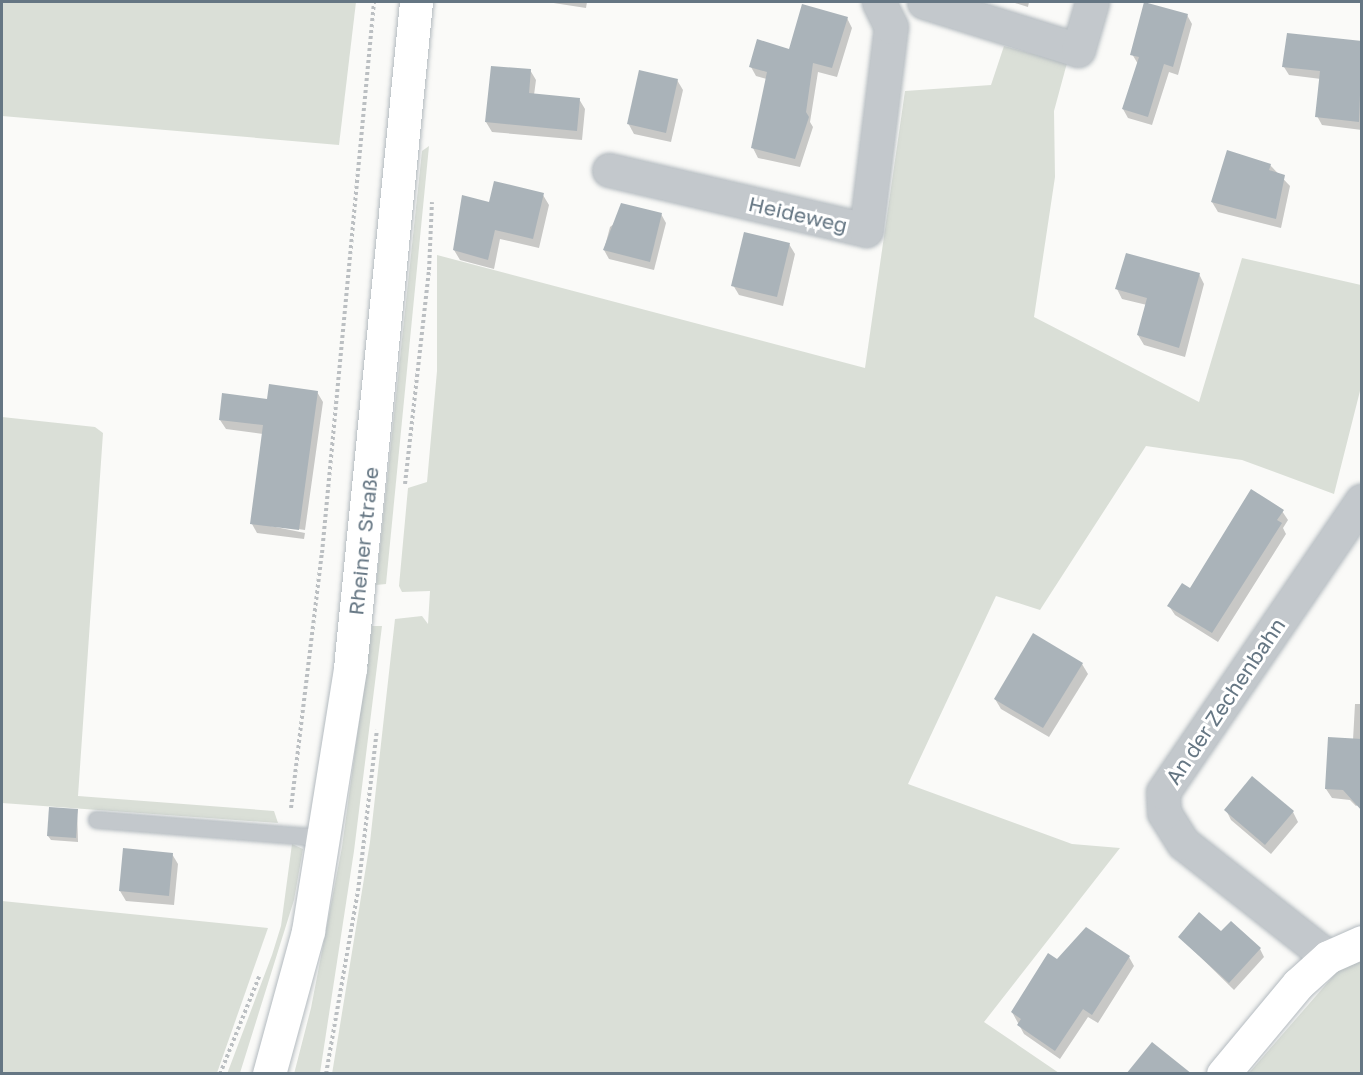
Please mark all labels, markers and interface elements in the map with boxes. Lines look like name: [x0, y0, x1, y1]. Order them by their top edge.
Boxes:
street label: Heideweg: [746, 190, 850, 238]
street label: Rheiner Straße: [343, 466, 383, 616]
street label: An der Zechenbahn: [1160, 613, 1290, 789]

